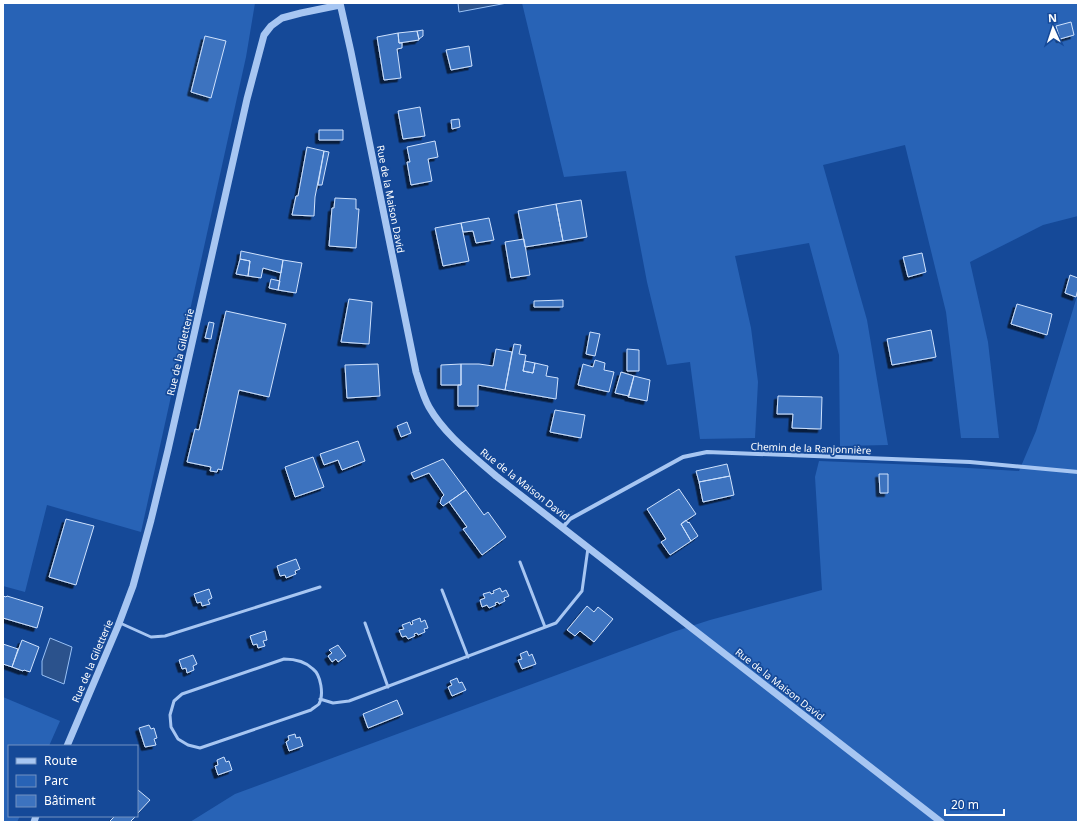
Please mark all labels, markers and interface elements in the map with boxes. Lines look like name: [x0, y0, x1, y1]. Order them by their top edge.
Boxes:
north arrow: [1033, 8, 1073, 48]
text: N: [1048, 10, 1057, 25]
street label: Rue de la Maison David: [374, 144, 408, 254]
street label: Rue de la Giletterie: [163, 307, 197, 397]
street label: Chemin de la Ranjonnière: [750, 439, 872, 457]
street label: Rue de la Maison David: [478, 445, 572, 523]
street label: Rue de la Giletterie: [68, 617, 116, 705]
street label: Rue de la Maison David: [733, 645, 827, 723]
legend: [8, 745, 138, 817]
text: Route: [44, 752, 77, 769]
text: Parc: [44, 772, 69, 789]
scale bar: [945, 791, 1004, 817]
text: Bâtiment: [44, 792, 96, 809]
text: 20 m: [951, 796, 979, 813]

